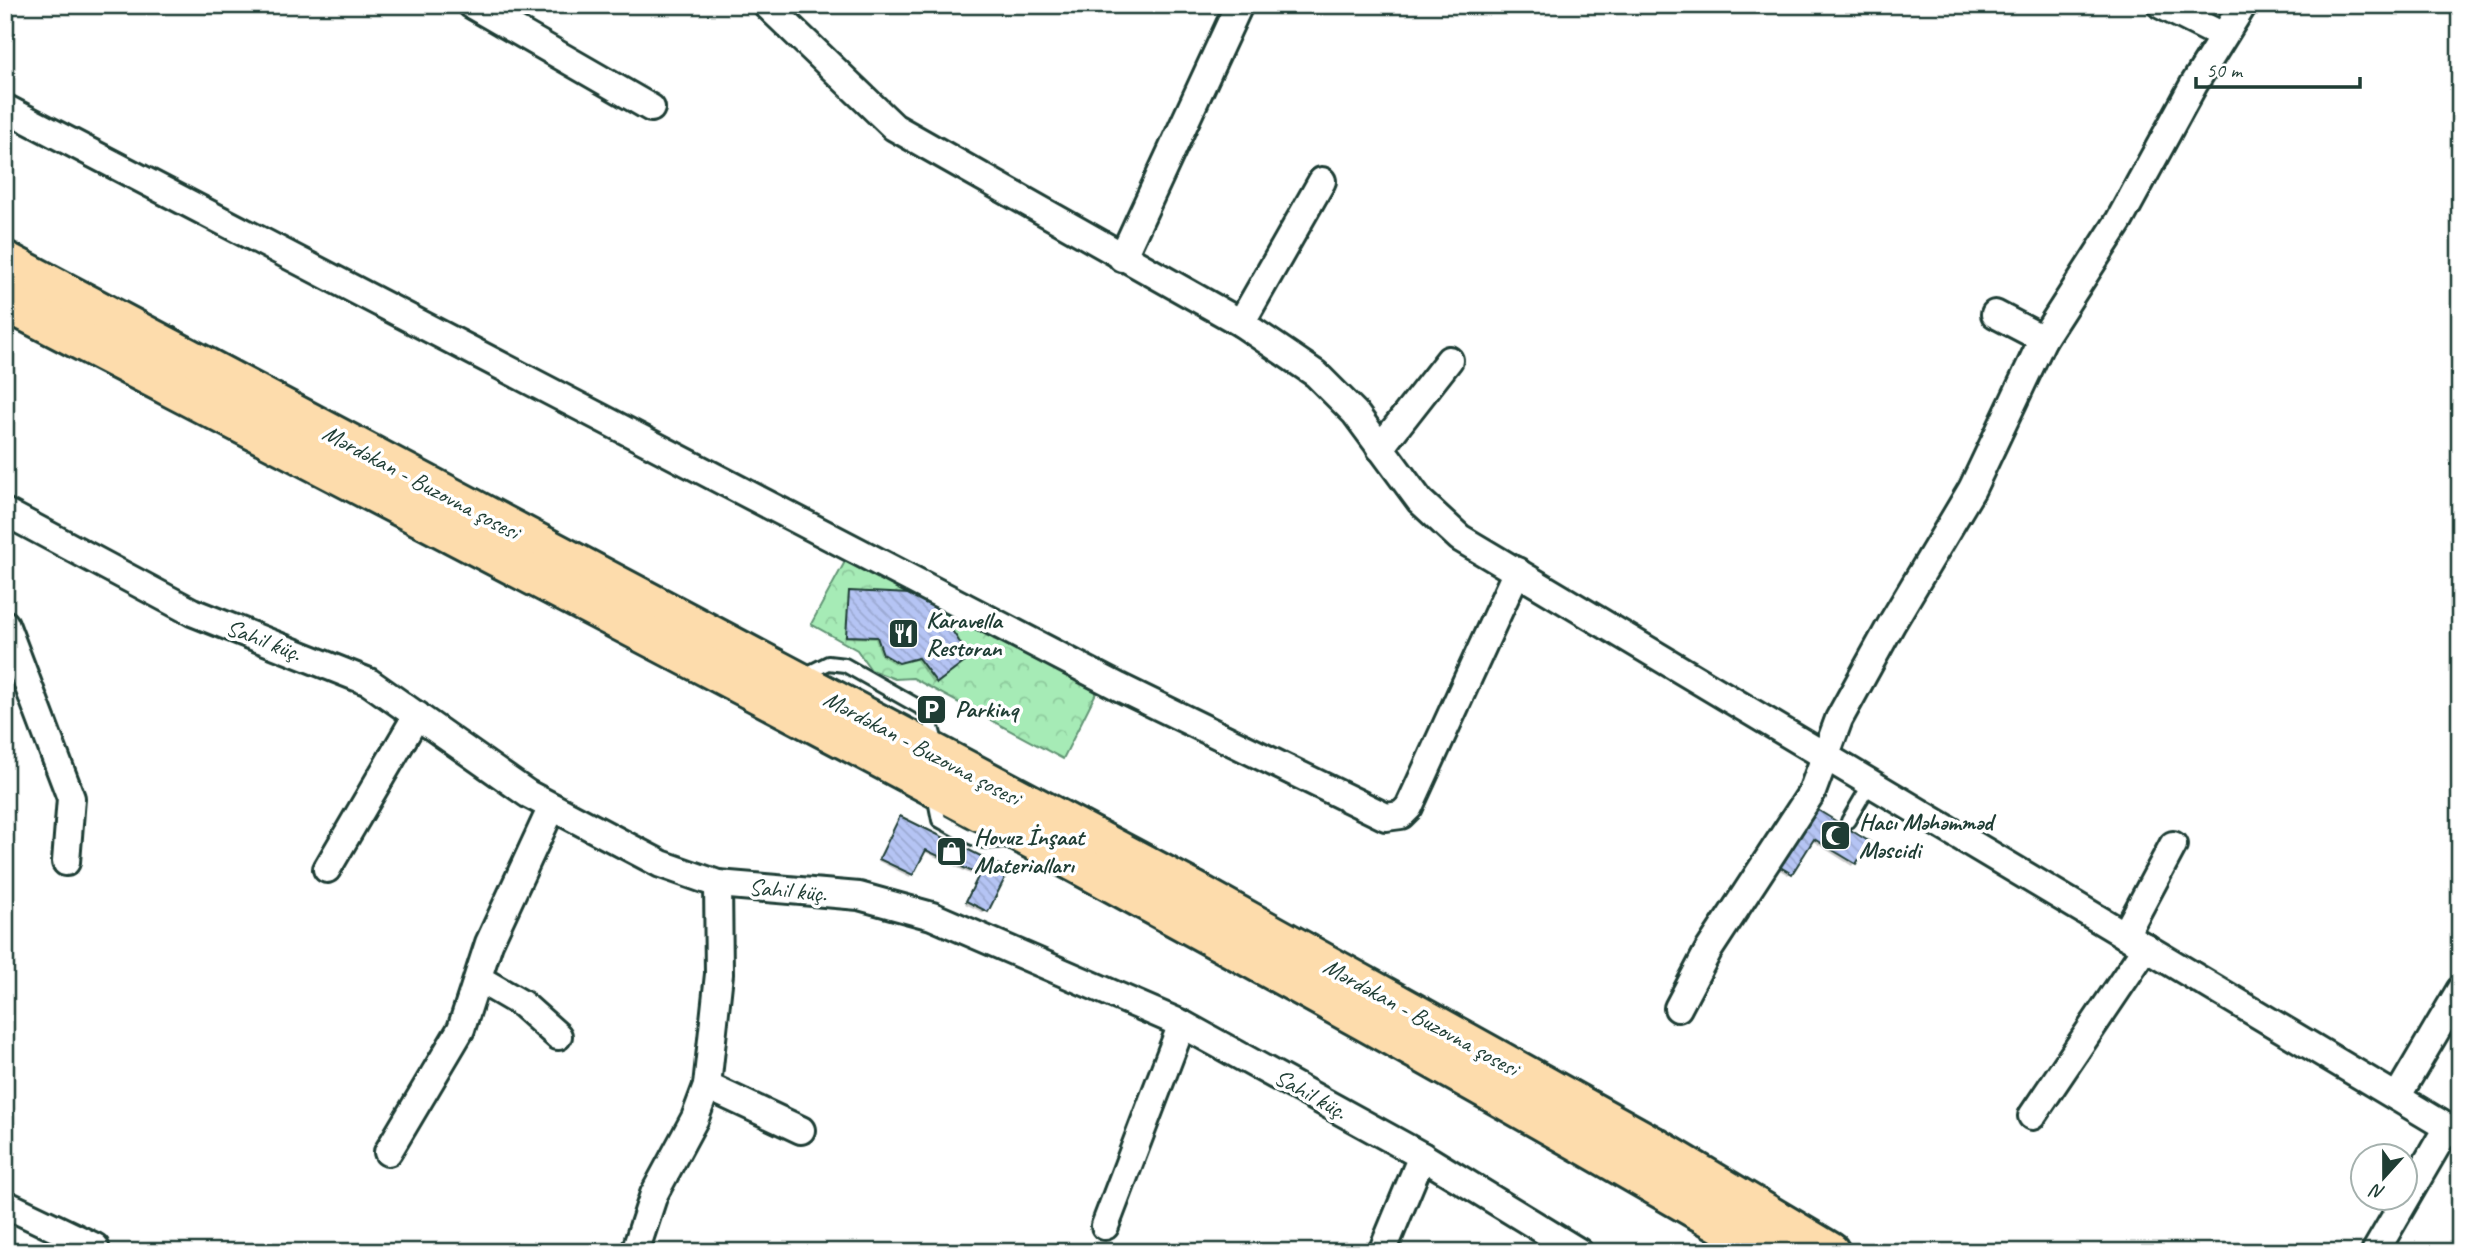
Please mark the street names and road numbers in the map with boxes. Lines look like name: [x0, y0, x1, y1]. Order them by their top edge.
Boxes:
street label: Mərdəkan - Buzovna şosesi: [318, 418, 527, 548]
street label: Sahil küç.: [222, 612, 306, 668]
street label: Mərdəkan - Buzovna şosesi: [819, 684, 1028, 814]
street label: Sahil küç.: [748, 872, 829, 908]
street label: Mərdəkan - Buzovna şosesi: [1318, 951, 1527, 1085]
street label: Sahil küç.: [1269, 1062, 1353, 1126]

